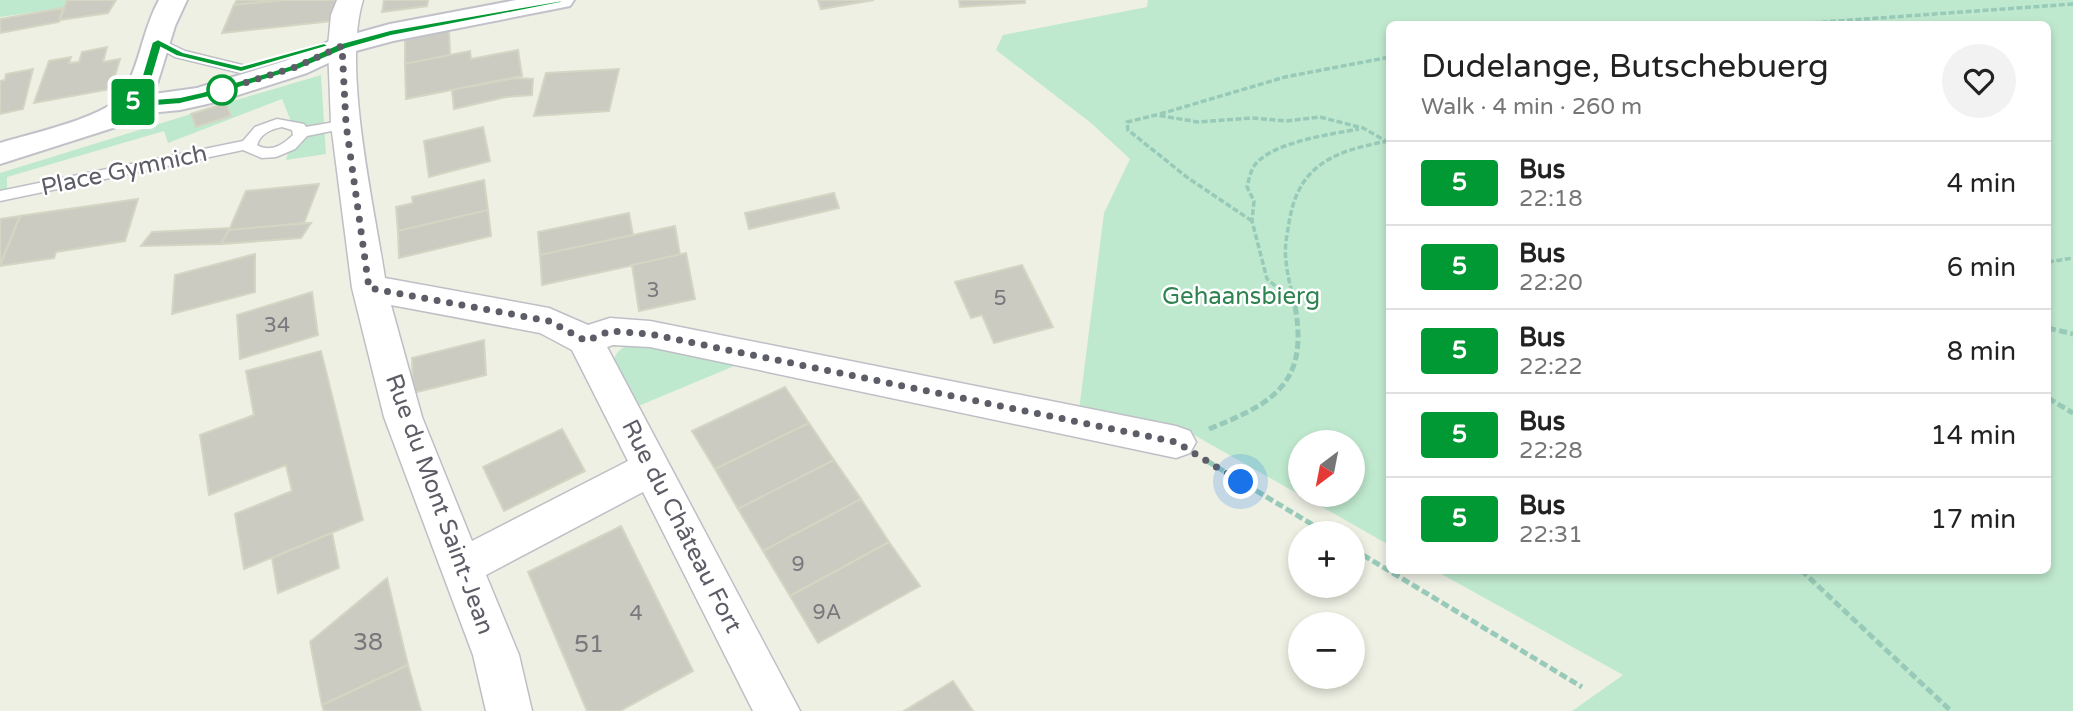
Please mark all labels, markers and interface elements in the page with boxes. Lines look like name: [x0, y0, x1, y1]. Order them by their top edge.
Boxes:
button: heart: [1942, 44, 2016, 118]
text: Dudelange, Butschebuerg: [1421, 47, 1829, 86]
unlabelled marker: [207, 75, 237, 105]
line badge: 5: [110, 79, 156, 125]
text: 5: [125, 87, 141, 116]
text: Walk · 4 min · 260 m: [1421, 93, 1642, 121]
street label: Place Gymnich: [38, 139, 210, 202]
text: Bus: [1519, 154, 1565, 185]
text: 5: [1452, 168, 1467, 197]
text: 4 min: [1947, 168, 2016, 199]
text: 22:18: [1519, 185, 1583, 213]
text: Bus: [1519, 238, 1565, 269]
text: 5: [1452, 252, 1467, 281]
text: 6 min: [1947, 252, 2016, 283]
text: 22:20: [1519, 269, 1583, 297]
house number: 3: [646, 278, 660, 303]
park label: Gehaansbierg: [1162, 282, 1320, 311]
house number: 5: [993, 286, 1007, 311]
house number: 34: [264, 313, 290, 338]
text: Bus: [1519, 322, 1565, 353]
text: 5: [1452, 336, 1467, 365]
text: 8 min: [1947, 336, 2016, 367]
text: 22:22: [1519, 353, 1583, 381]
street label: Rue du Mont Saint-Jean: [379, 370, 500, 638]
text: Bus: [1519, 406, 1565, 437]
street label: Rue du Château Fort: [615, 415, 748, 638]
text: 5: [1452, 420, 1467, 449]
text: 14 min: [1930, 420, 2016, 451]
north arrow: [1288, 430, 1365, 508]
map controls: [1288, 430, 1365, 689]
text: 22:28: [1519, 437, 1583, 465]
your location: [1223, 464, 1258, 499]
text: Bus: [1519, 490, 1565, 521]
text: 5: [1452, 504, 1467, 533]
text: 17 min: [1930, 504, 2016, 535]
button: +: [1288, 521, 1365, 598]
text: 22:31: [1519, 521, 1583, 549]
house number: 9: [791, 552, 805, 577]
house number: 9A: [813, 600, 841, 625]
house number: 4: [629, 601, 643, 626]
button: −: [1288, 612, 1365, 689]
house number: 38: [353, 628, 383, 657]
house number: 51: [574, 630, 604, 659]

